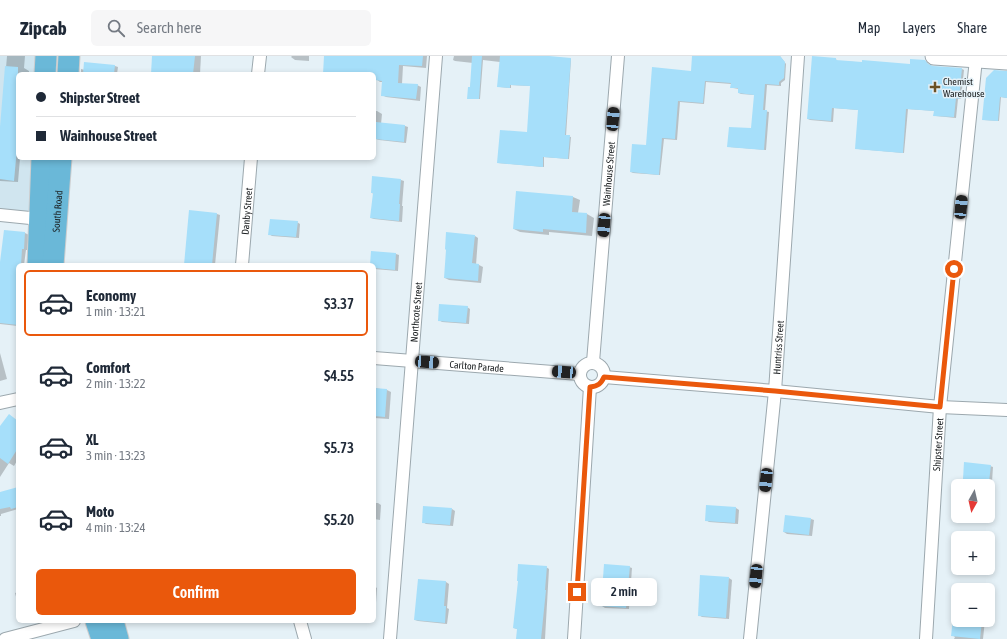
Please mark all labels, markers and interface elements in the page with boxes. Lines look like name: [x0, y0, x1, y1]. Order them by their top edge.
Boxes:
search box: [91, 10, 371, 46]
text: Zipcab: [20, 17, 67, 39]
icon: search: [105, 17, 127, 39]
text: Search here: [137, 19, 202, 36]
text: Map: [858, 20, 880, 36]
text: Layers: [902, 20, 935, 36]
text: Share: [957, 20, 987, 36]
place label: Chemist Warehouse: [943, 76, 985, 99]
marker: Chemist Warehouse: [930, 82, 940, 92]
text: Shipster Street: [60, 89, 140, 106]
car: [606, 107, 620, 131]
text: Wainhouse Street: [60, 127, 157, 144]
street label: Wainhouse Street: [600, 141, 617, 206]
street label: Danby Street: [239, 187, 254, 235]
street label: South Road: [50, 190, 64, 232]
car: [954, 194, 968, 220]
car: [597, 213, 611, 237]
route start: [945, 260, 963, 278]
street label: Northcote Street: [408, 281, 424, 343]
icon: car: [38, 285, 74, 321]
text: Economy: [86, 287, 136, 304]
text: $3.37: [324, 295, 354, 312]
text: 1 min · 13:21: [86, 304, 146, 319]
street label: Huntriss Street: [771, 320, 785, 375]
car: [415, 355, 439, 369]
icon: car: [38, 357, 74, 393]
street label: Carlton Parade: [449, 358, 505, 374]
text: Comfort: [86, 359, 130, 376]
car: [552, 365, 576, 379]
text: $4.55: [324, 367, 354, 384]
text: 2 min · 13:22: [86, 376, 146, 391]
street label: Shipster Street: [931, 417, 945, 471]
icon: car: [38, 429, 74, 465]
text: XL: [86, 431, 99, 448]
text: $5.73: [324, 439, 354, 456]
text: 3 min · 13:23: [86, 448, 146, 463]
car: [759, 467, 773, 493]
north arrow: [951, 479, 995, 523]
map controls: [951, 479, 995, 627]
icon: car: [38, 501, 74, 537]
text: Moto: [86, 503, 114, 520]
text: $5.20: [324, 511, 354, 528]
text: 4 min · 13:24: [86, 520, 146, 535]
button: +: [951, 531, 995, 575]
car: [749, 563, 763, 589]
button: Confirm: [36, 569, 356, 615]
callout: 2 min: [591, 578, 657, 606]
route end: [568, 583, 586, 601]
button: −: [951, 583, 995, 627]
text: 2 min: [611, 584, 637, 599]

